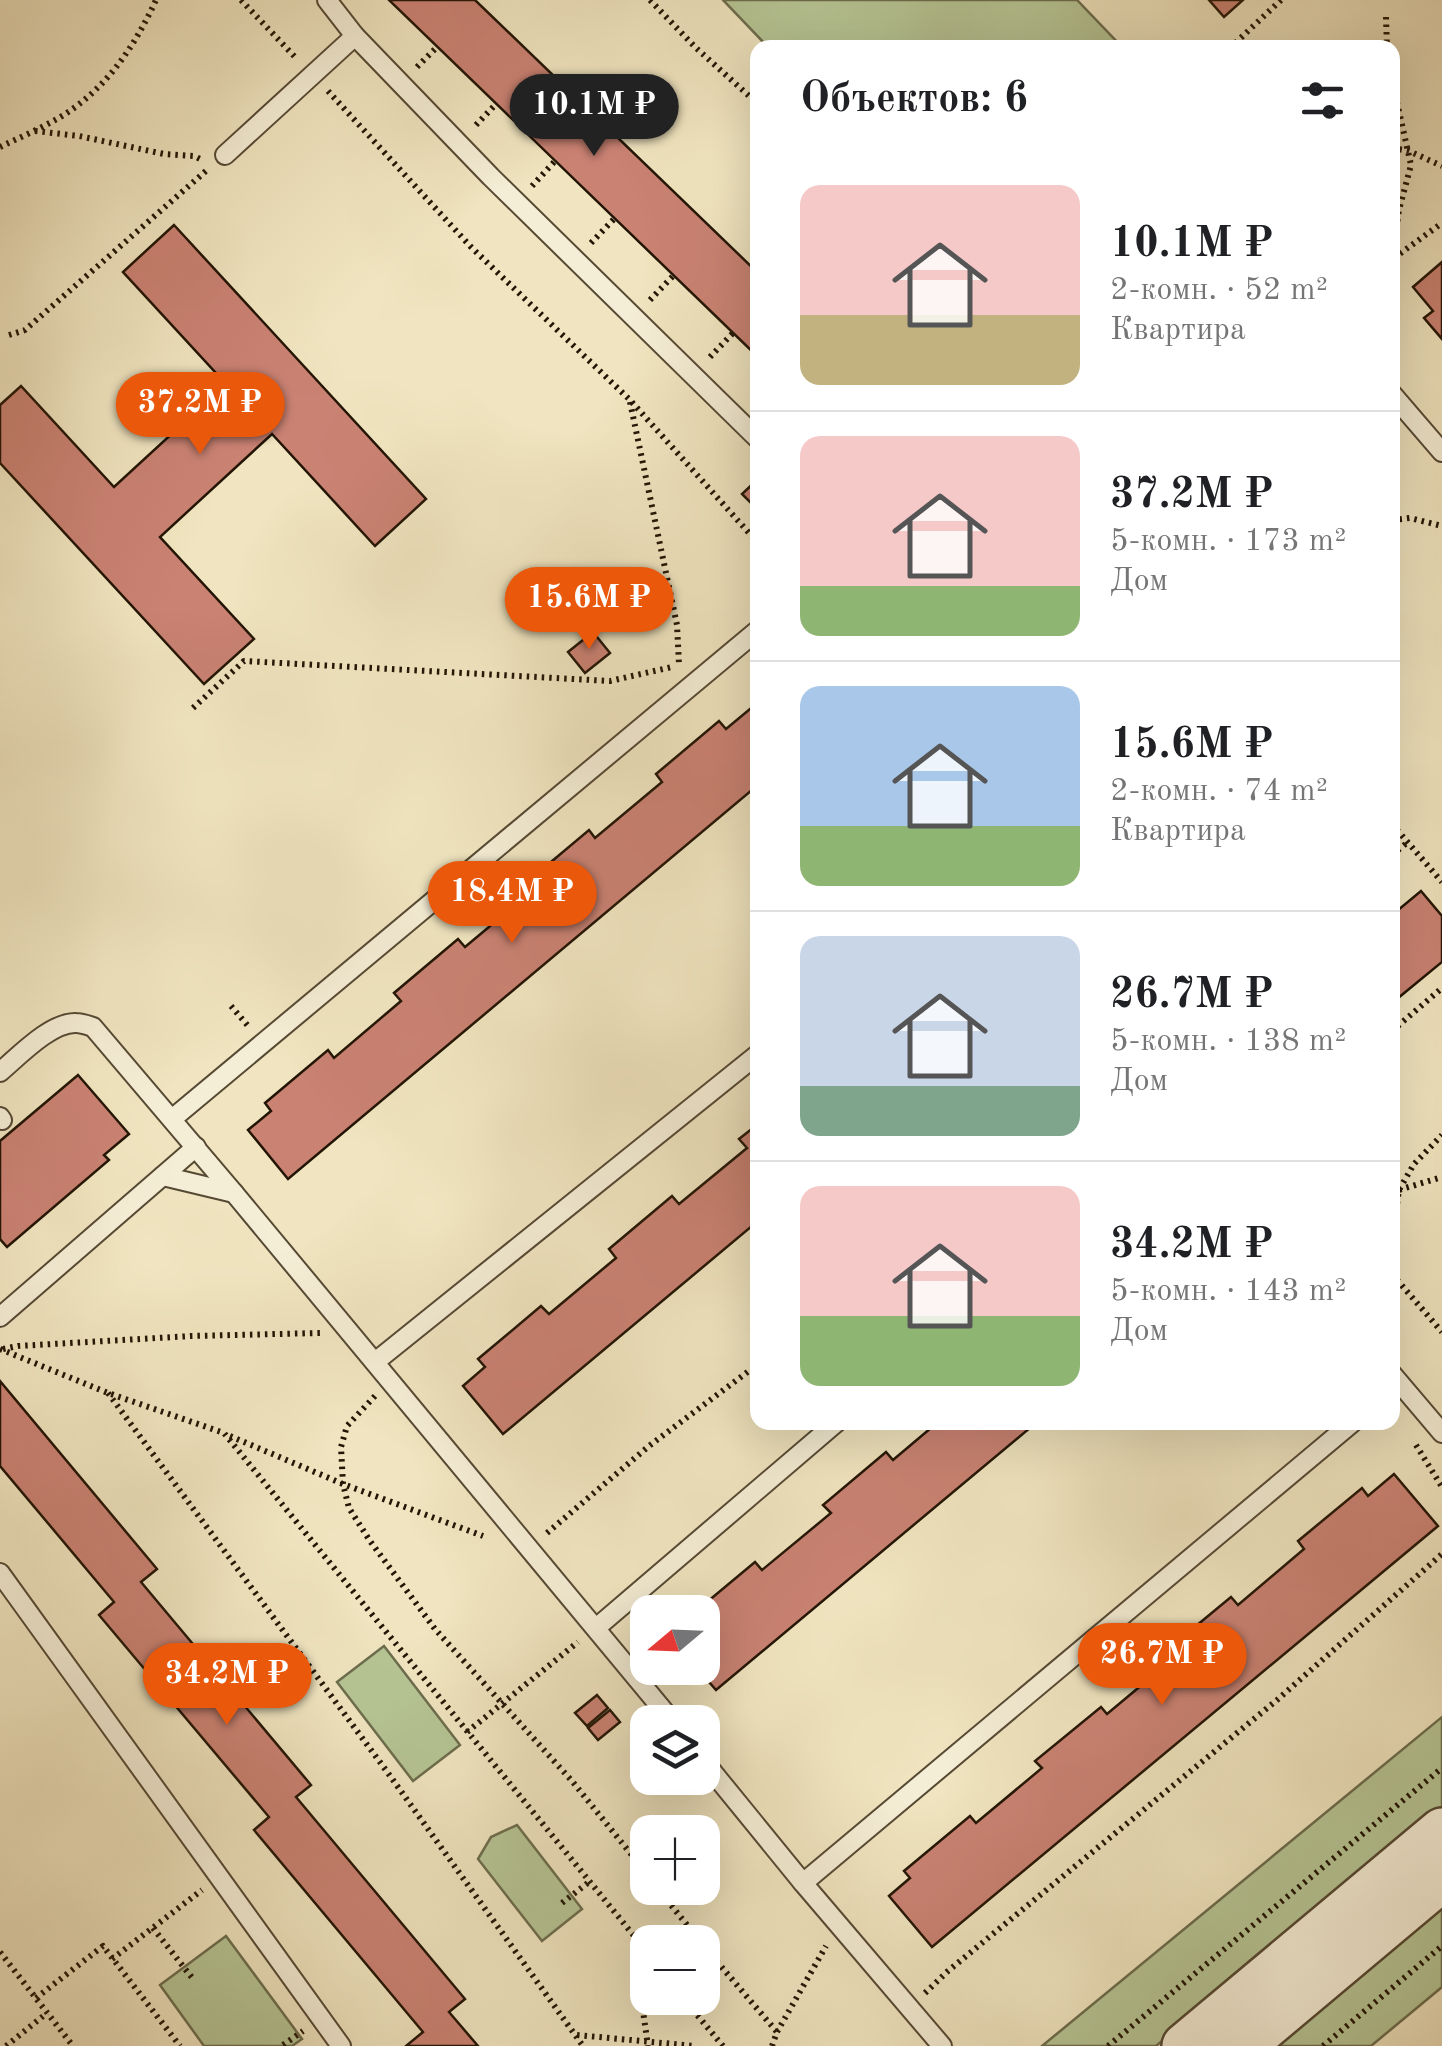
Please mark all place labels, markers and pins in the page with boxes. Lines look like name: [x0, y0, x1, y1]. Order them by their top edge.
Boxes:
pin: 10.1M ₽: [502, 74, 686, 159]
pin: 37.2M ₽: [108, 372, 292, 457]
pin: 15.6M ₽: [497, 567, 681, 652]
pin: 18.4M ₽: [420, 861, 604, 946]
pin: 26.7M ₽: [1070, 1623, 1254, 1708]
pin: 34.2M ₽: [135, 1643, 319, 1728]

